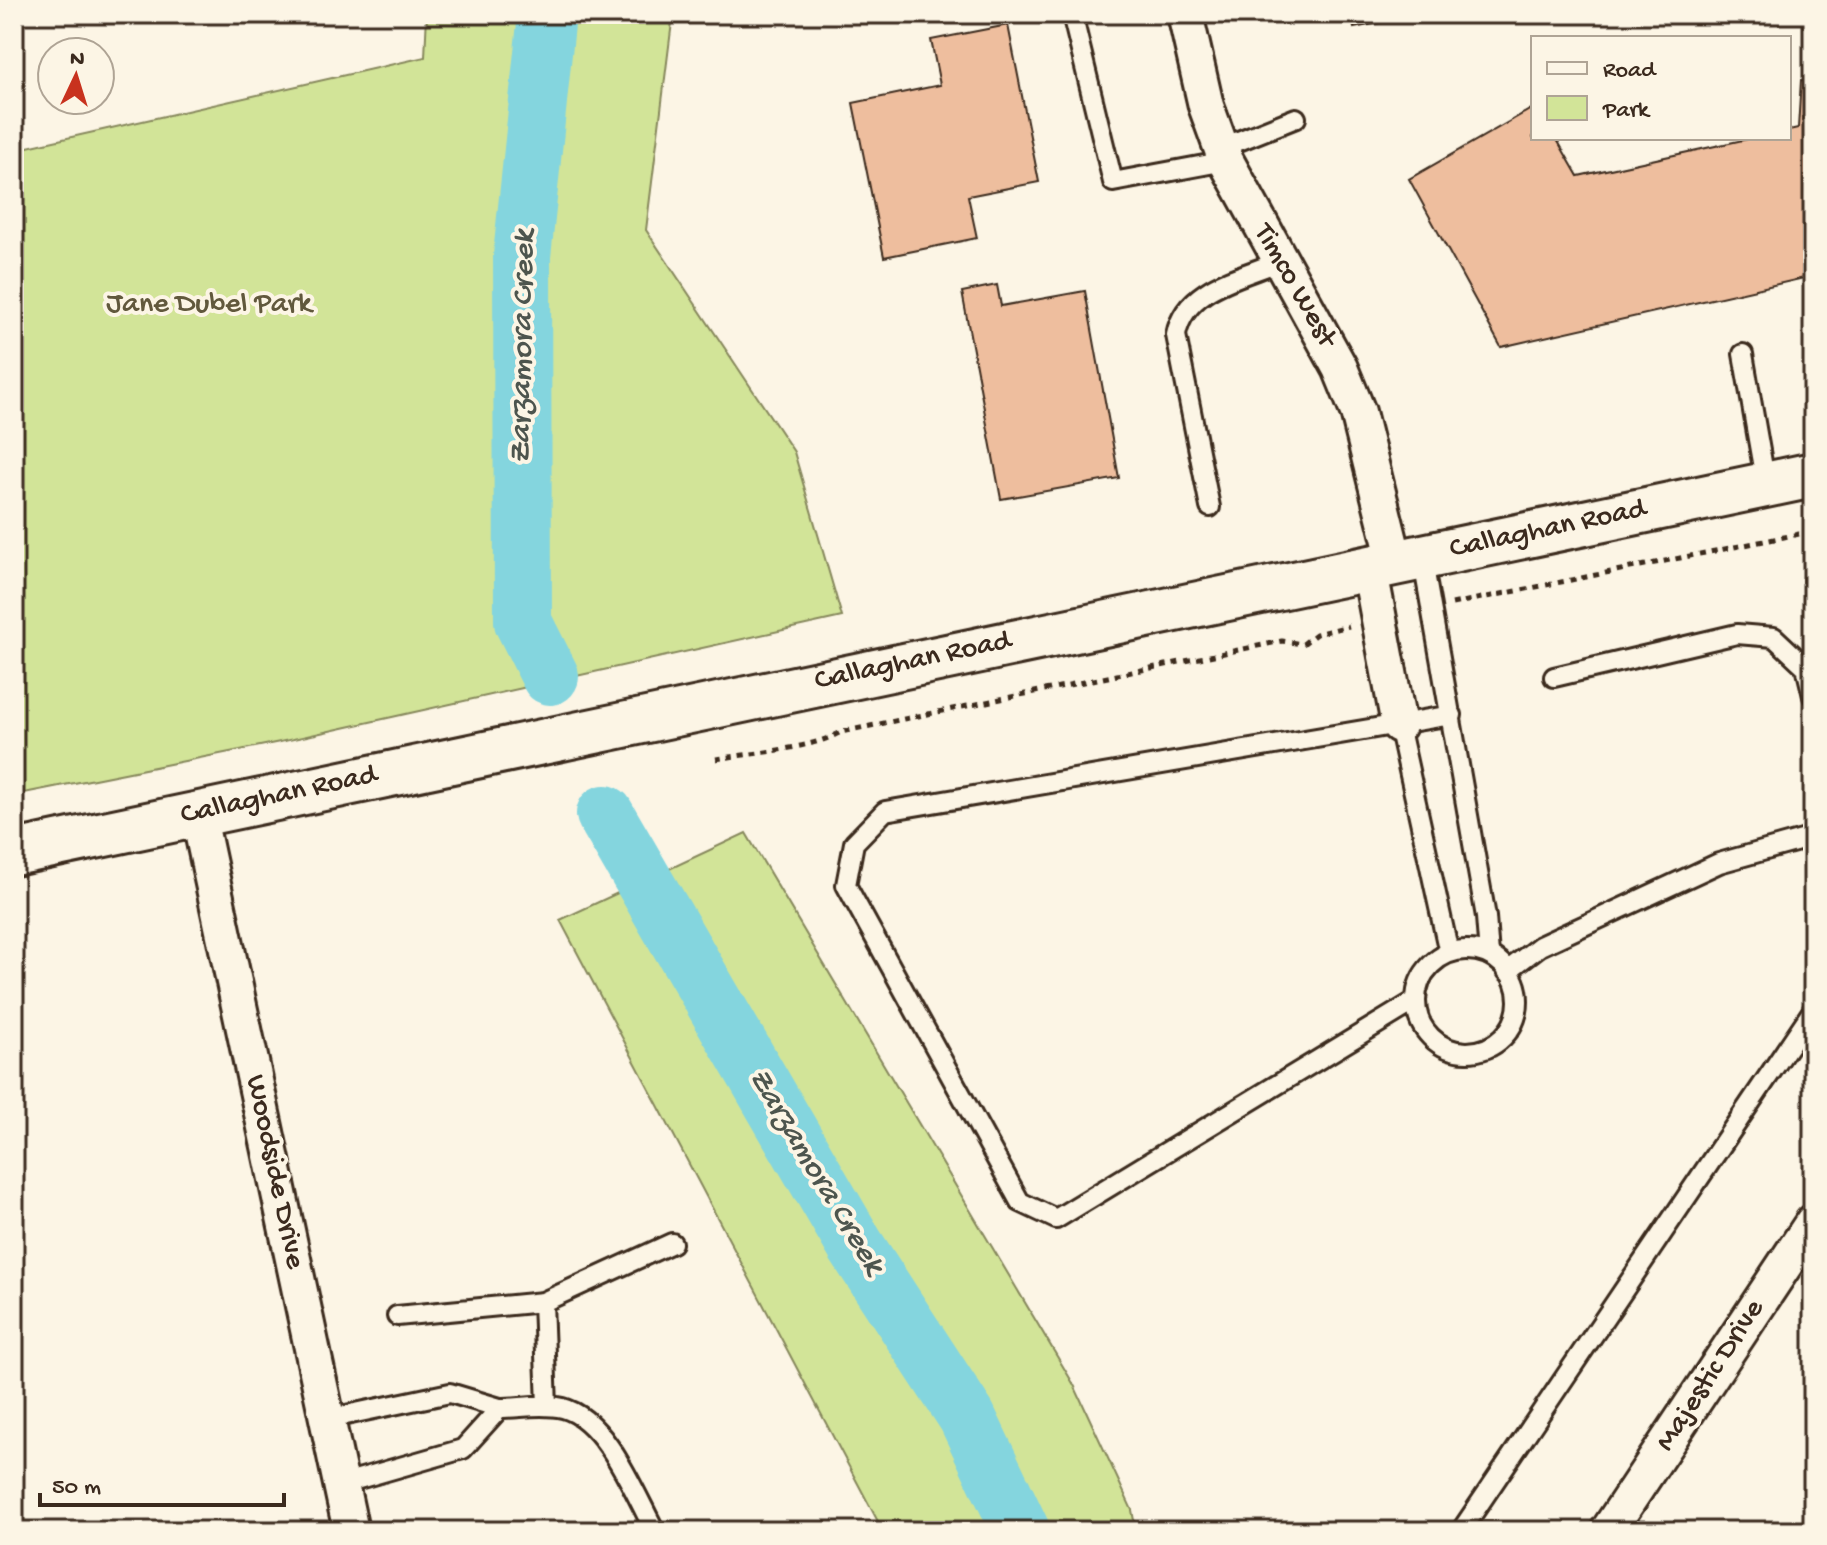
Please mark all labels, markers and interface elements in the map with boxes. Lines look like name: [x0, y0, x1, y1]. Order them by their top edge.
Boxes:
north arrow: [36, 36, 116, 116]
legend: [1531, 36, 1791, 140]
text: N: [69, 47, 85, 74]
text: Road: [1603, 57, 1657, 86]
text: Park: [1602, 97, 1651, 126]
street label: Timco West: [1244, 216, 1345, 356]
water label: Zarzamora Creek: [503, 227, 545, 464]
park label: Jane Dubel Park: [106, 288, 314, 323]
street label: Callaghan Road: [1447, 492, 1652, 568]
street label: Callaghan Road: [812, 624, 1017, 700]
street label: Callaghan Road: [178, 758, 383, 834]
water label: Zarzamora Creek: [739, 1062, 893, 1284]
street label: Woodside Drive: [236, 1072, 312, 1273]
street label: Majestic Drive: [1649, 1293, 1773, 1459]
scale bar: [40, 1457, 284, 1507]
text: 50 m: [52, 1474, 101, 1503]

